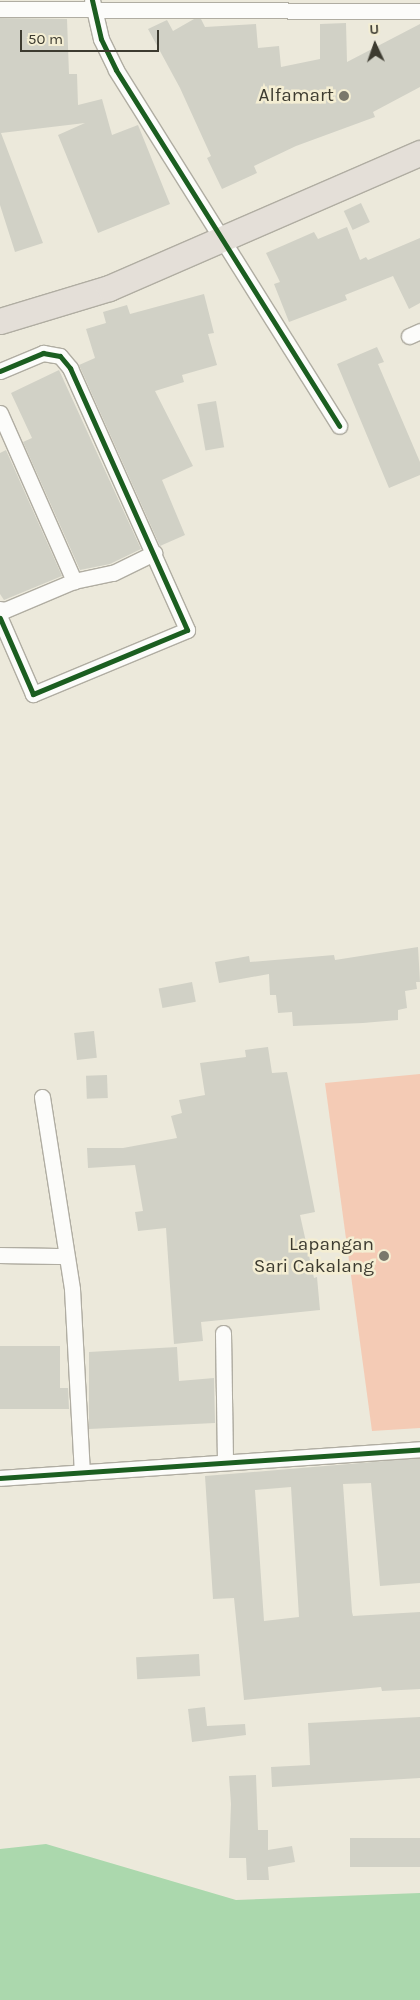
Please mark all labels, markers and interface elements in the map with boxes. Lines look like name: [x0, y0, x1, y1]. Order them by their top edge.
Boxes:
scale bar: [22, 20, 161, 52]
north arrow: [350, 20, 400, 70]
text: U: [369, 21, 379, 38]
text: 50 m: [28, 30, 63, 48]
place label: Alfamart: [259, 85, 334, 107]
marker: Alfamart: [338, 90, 350, 102]
place label: Lapangan Sari Cakalang: [254, 1234, 374, 1278]
marker: Lapangan Sari Cakalang: [378, 1250, 390, 1262]

